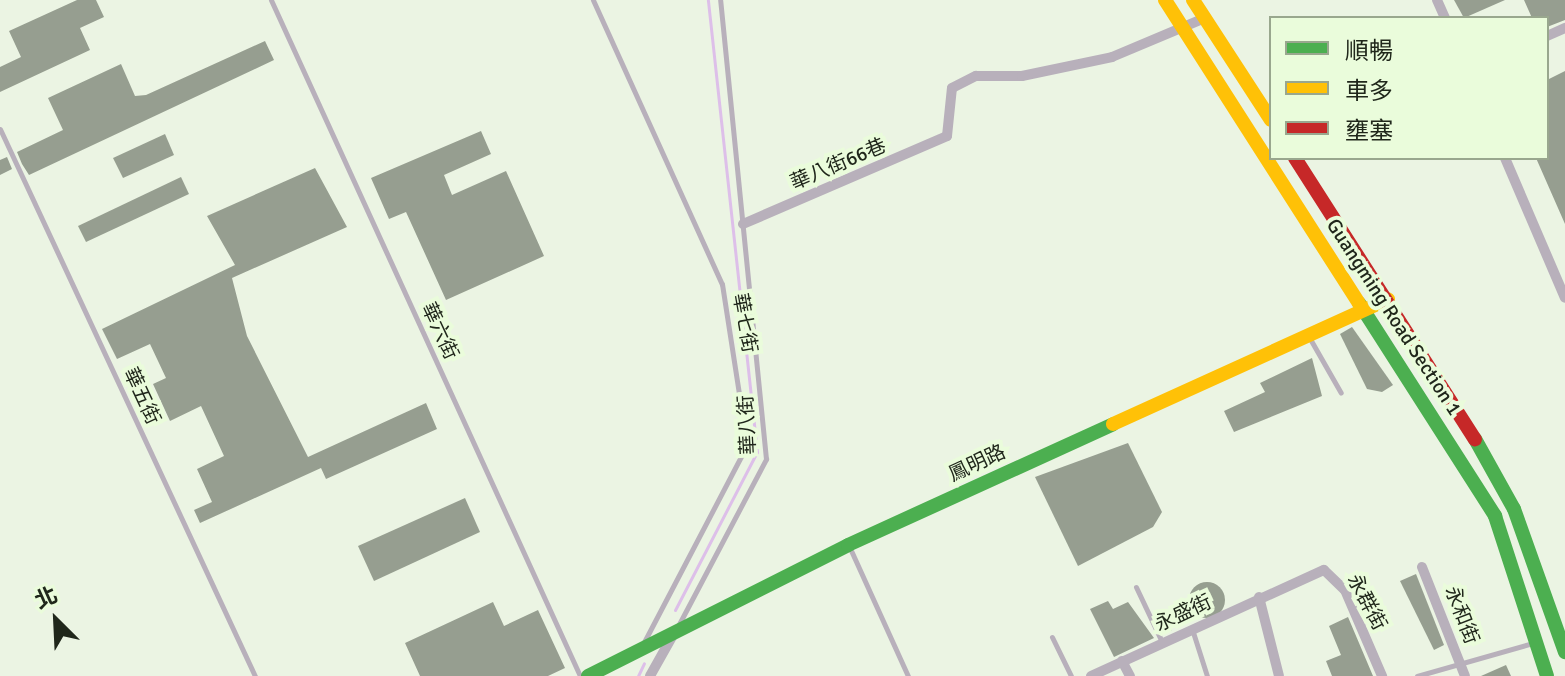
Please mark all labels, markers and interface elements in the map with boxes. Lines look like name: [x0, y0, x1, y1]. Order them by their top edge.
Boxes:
legend: [1269, 16, 1549, 160]
text: 順暢: [1345, 36, 1393, 66]
text: 車多: [1345, 76, 1393, 106]
text: 壅塞: [1345, 116, 1393, 146]
street label: 華八街66巷: [787, 133, 889, 195]
street label: Guangming Road Section 1: [1321, 214, 1467, 420]
street label: 華七街: [728, 291, 762, 355]
street label: 華六街: [416, 299, 464, 363]
street label: 華五街: [118, 364, 166, 428]
street label: 華八街: [733, 394, 761, 456]
street label: 鳳明路: [945, 439, 1009, 487]
street label: 永群街: [1342, 570, 1392, 634]
north arrow: [16, 580, 96, 660]
text: 北: [30, 581, 62, 614]
street label: 永和街: [1440, 583, 1484, 647]
street label: 永盛街: [1151, 589, 1215, 637]

